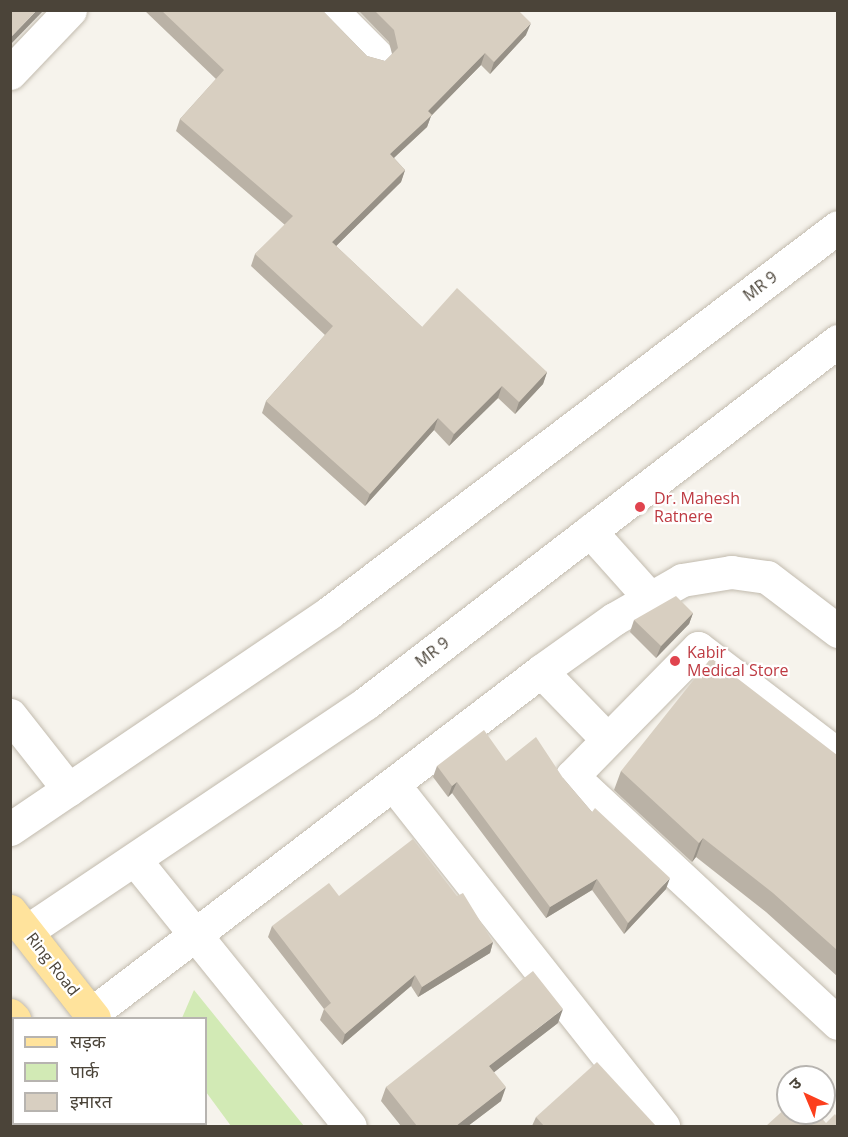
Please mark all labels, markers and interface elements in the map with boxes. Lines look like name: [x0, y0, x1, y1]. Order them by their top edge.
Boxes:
street label: MR 9: [739, 267, 781, 305]
place label: Dr. Mahesh Ratnere: [654, 488, 740, 526]
marker: Dr. Mahesh Ratnere: [631, 498, 649, 516]
street label: MR 9: [411, 633, 453, 671]
place label: Kabir Medical Store: [687, 642, 789, 680]
marker: Kabir Medical Store: [668, 654, 682, 668]
street label: Ring Road: [22, 929, 84, 999]
legend: [12, 1017, 207, 1125]
text: सड़क: [70, 1029, 106, 1053]
text: पार्क: [70, 1059, 99, 1083]
north arrow: [776, 1065, 836, 1125]
text: उ: [784, 1072, 806, 1095]
text: इमारत: [70, 1089, 112, 1113]

